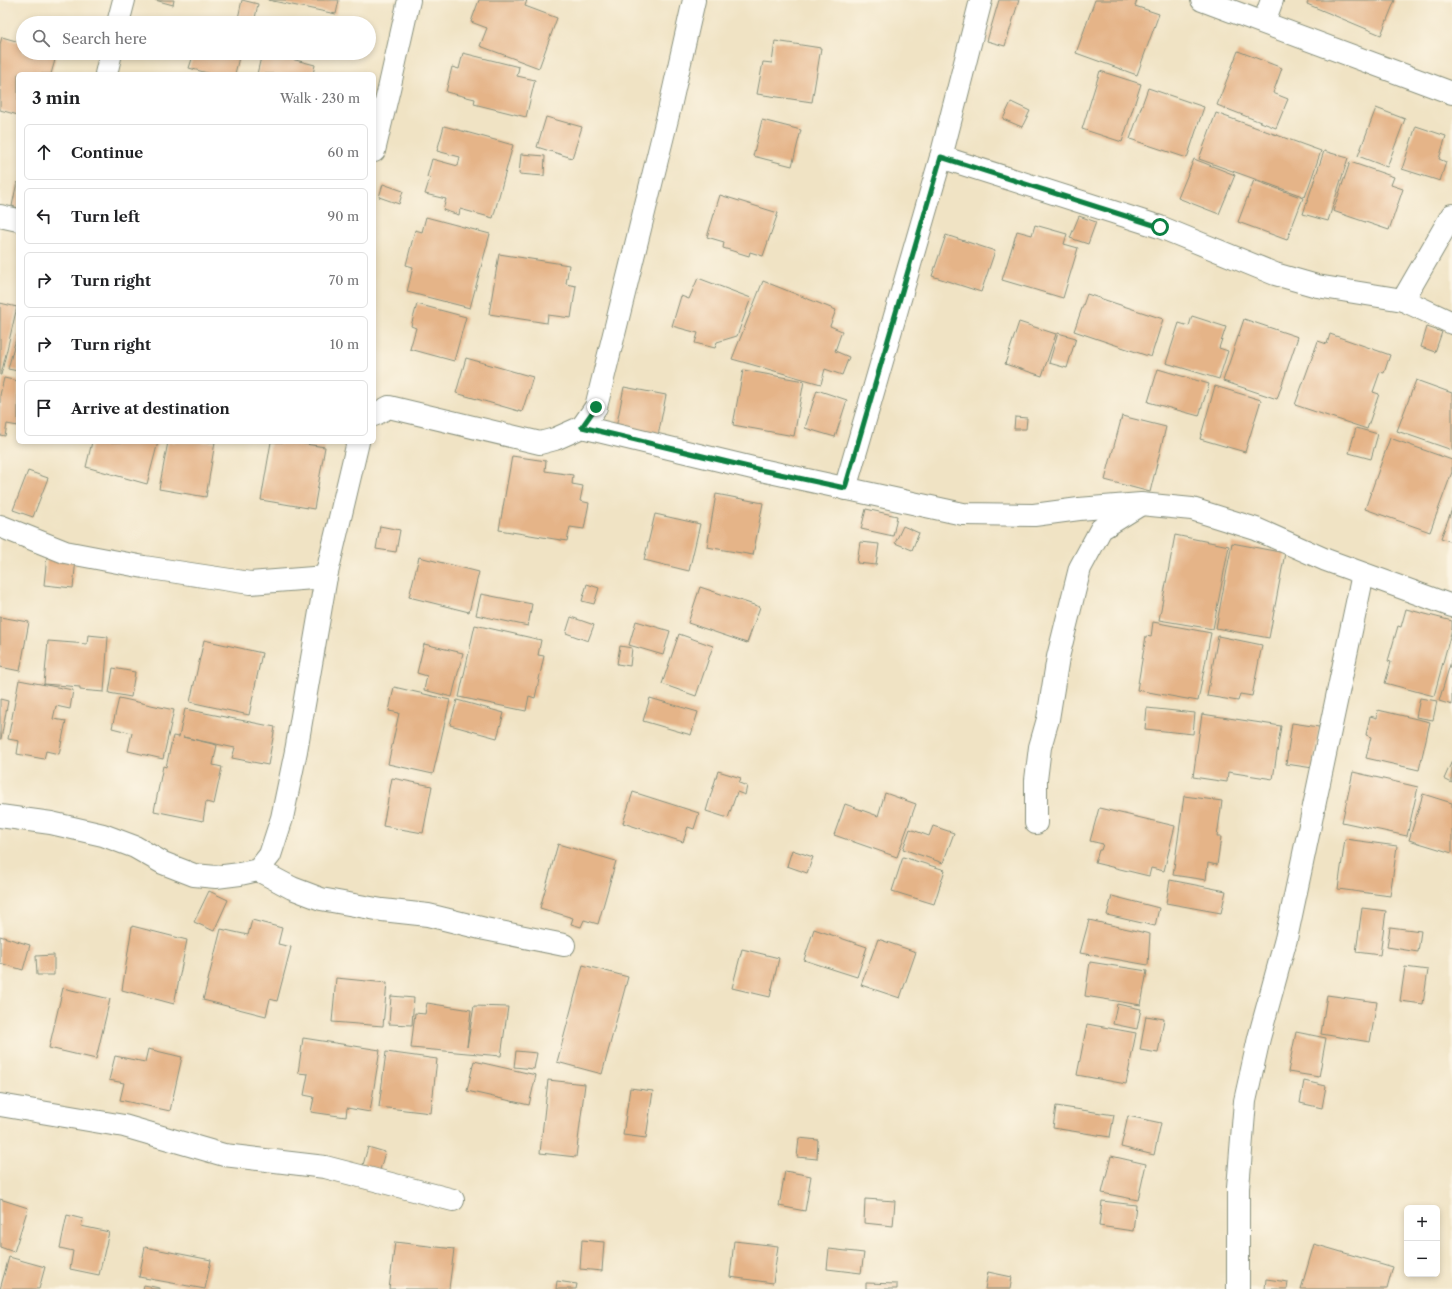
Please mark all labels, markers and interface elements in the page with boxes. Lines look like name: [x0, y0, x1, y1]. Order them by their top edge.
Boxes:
search box: [16, 16, 376, 60]
icon: search: [30, 27, 52, 49]
text: Search here: [62, 29, 147, 48]
text: 3 min: [32, 88, 81, 108]
text: Walk · 230 m: [280, 90, 360, 106]
icon: ahead: [33, 141, 55, 163]
text: Continue: [71, 143, 143, 162]
text: 60 m: [328, 144, 359, 160]
icon: left: [33, 205, 55, 227]
text: Turn left: [71, 207, 140, 226]
text: 90 m: [328, 208, 359, 224]
route start: [1151, 218, 1169, 236]
icon: right: [33, 269, 55, 291]
text: Turn right: [71, 271, 151, 290]
text: 70 m: [329, 272, 359, 288]
icon: right: [33, 333, 55, 355]
text: Turn right: [71, 335, 151, 354]
text: 10 m: [330, 336, 359, 352]
icon: arrive: [33, 397, 55, 419]
route end: [587, 398, 605, 416]
text: Arrive at destination: [71, 399, 230, 418]
map controls: [1404, 1205, 1440, 1277]
button: +: [1404, 1205, 1440, 1241]
button: −: [1404, 1241, 1440, 1277]

